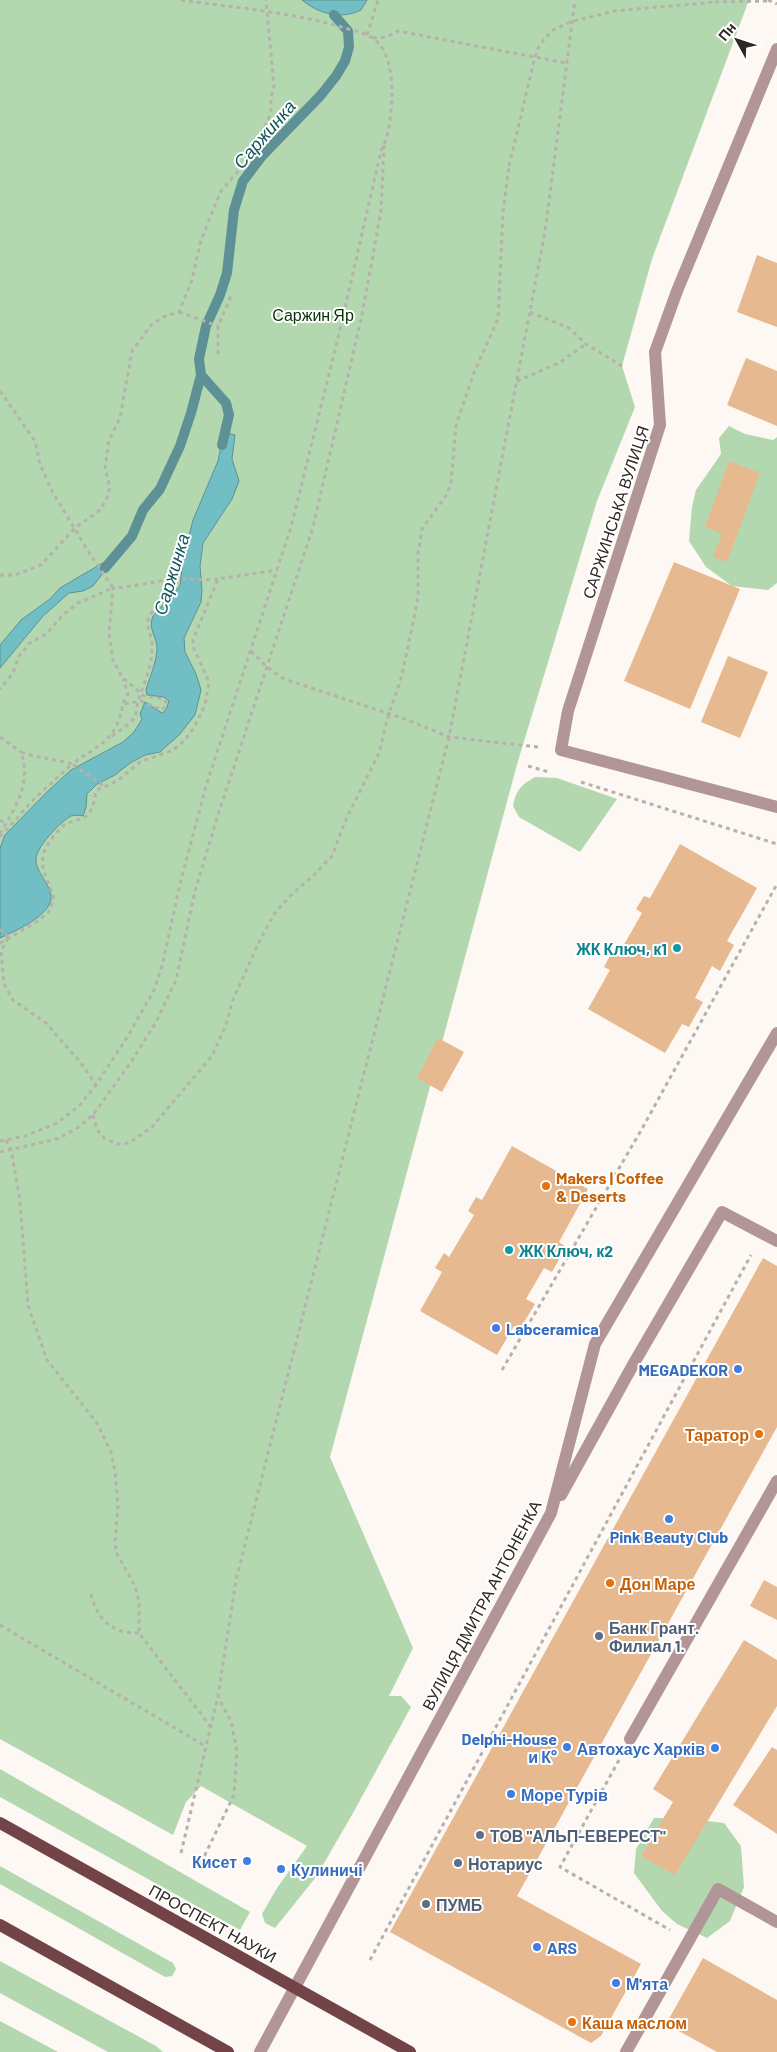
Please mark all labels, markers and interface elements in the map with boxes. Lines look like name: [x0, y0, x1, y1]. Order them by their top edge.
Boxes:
north arrow: [712, 15, 762, 65]
text: Пн: [714, 19, 739, 44]
water label: Саржинка: [228, 95, 300, 173]
park label: Саржин Яр: [272, 305, 354, 324]
street label: САРЖИНСЬКА ВУЛИЦЯ: [578, 423, 652, 601]
water label: Саржинка: [148, 531, 194, 617]
place label: ЖК Ключ, к1: [575, 939, 667, 958]
marker: ЖК Ключ, к1: [671, 942, 683, 954]
place label: Makers | Coffee & Deserts: [556, 1168, 664, 1205]
marker: Makers | Coffee & Deserts: [540, 1180, 552, 1192]
place label: ЖК Ключ, к2: [518, 1241, 613, 1260]
marker: ЖК Ключ, к2: [503, 1244, 515, 1256]
place label: Labceramica: [506, 1319, 599, 1338]
marker: Labceramica: [490, 1322, 502, 1334]
place label: MEGADEKOR: [638, 1360, 728, 1379]
marker: MEGADEKOR: [732, 1363, 744, 1375]
place label: Таратор: [685, 1425, 749, 1444]
marker: Таратор: [753, 1428, 765, 1440]
street label: ВУЛИЦЯ ДМИТРА АНТОНЕНКА: [418, 1497, 545, 1713]
marker: Pink Beauty Club: [663, 1513, 675, 1525]
place label: Pink Beauty Club: [610, 1527, 728, 1546]
place label: Дон Маре: [620, 1574, 695, 1593]
marker: Дон Маре: [604, 1577, 616, 1589]
place label: Банк Грант. Филиал 1.: [609, 1618, 699, 1655]
marker: Банк Грант. Филиал 1.: [593, 1630, 605, 1642]
place label: Delphi-House и К°: [462, 1729, 557, 1766]
place label: Автохаус Харків: [577, 1739, 705, 1758]
marker: Delphi-House и К°: [561, 1741, 573, 1753]
marker: Автохаус Харків: [709, 1742, 721, 1754]
place label: Море Турів: [521, 1785, 608, 1804]
marker: Море Турів: [505, 1788, 517, 1800]
place label: ТОВ "АЛЬП-ЕВЕРЕСТ": [490, 1826, 666, 1845]
marker: ТОВ "АЛЬП-ЕВЕРЕСТ": [474, 1829, 486, 1841]
place label: Кисет: [192, 1852, 237, 1871]
place label: Нотариус: [468, 1854, 543, 1873]
marker: Кисет: [241, 1855, 253, 1867]
marker: Нотариус: [452, 1857, 464, 1869]
place label: Кулиничі: [291, 1860, 363, 1879]
marker: Кулиничі: [275, 1863, 287, 1875]
street label: ПРОСПЕКТ НАУКИ: [146, 1880, 280, 1966]
place label: ПУМБ: [436, 1895, 482, 1914]
marker: ПУМБ: [420, 1898, 432, 1910]
place label: ARS: [547, 1938, 577, 1957]
marker: ARS: [531, 1941, 543, 1953]
place label: М'ята: [626, 1974, 668, 1993]
marker: М'ята: [610, 1977, 622, 1989]
place label: Каша маслом: [582, 2013, 687, 2032]
marker: Каша маслом: [566, 2016, 578, 2028]

